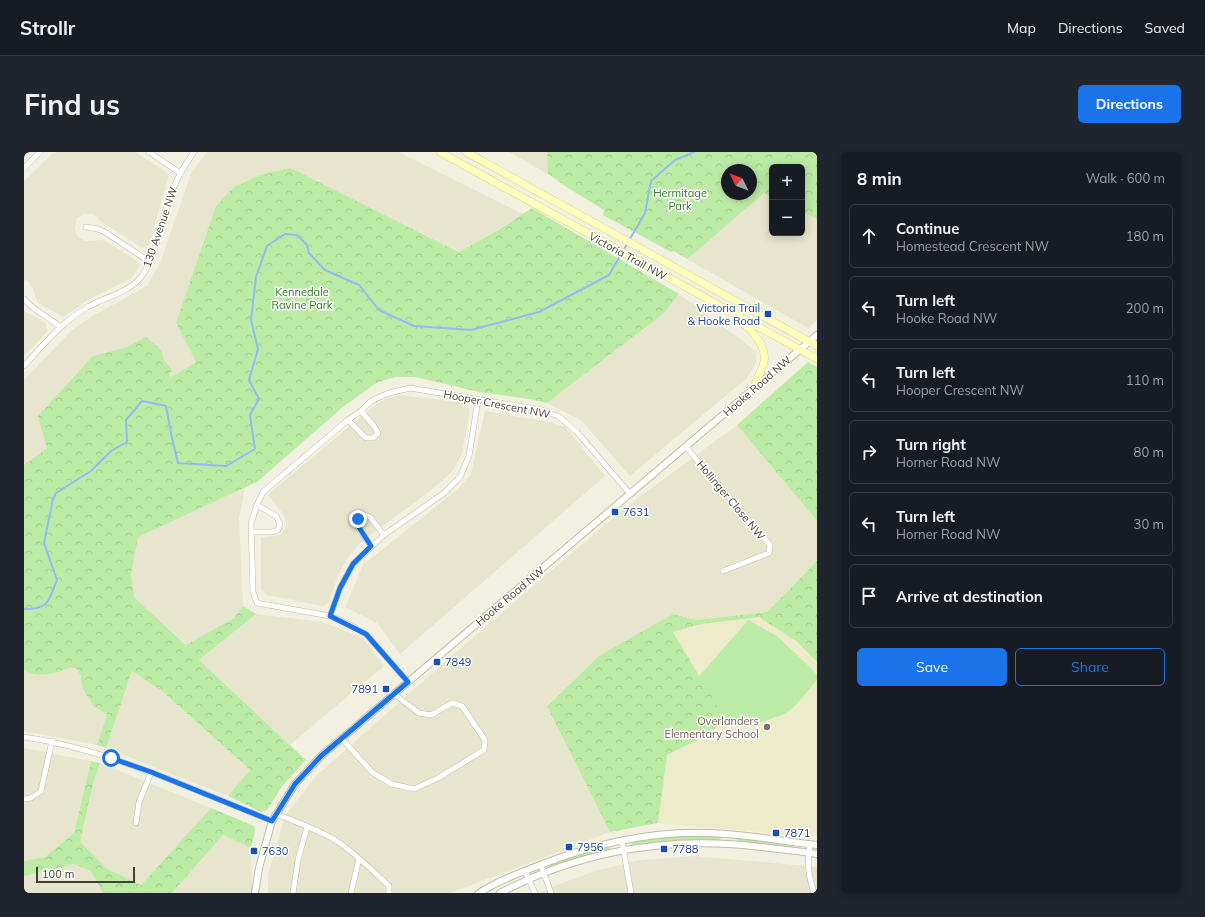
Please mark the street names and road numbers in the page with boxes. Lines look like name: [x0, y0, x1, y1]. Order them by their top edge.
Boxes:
street label: 130 Avenue NW: [140, 185, 180, 269]
street label: Victoria Trail NW: [587, 229, 669, 283]
street label: Hooke Road NW: [720, 353, 794, 419]
street label: Hooper Crescent NW: [443, 387, 551, 421]
street label: Hollinger Close NW: [694, 457, 768, 543]
street label: Hooke Road NW: [473, 563, 547, 629]

